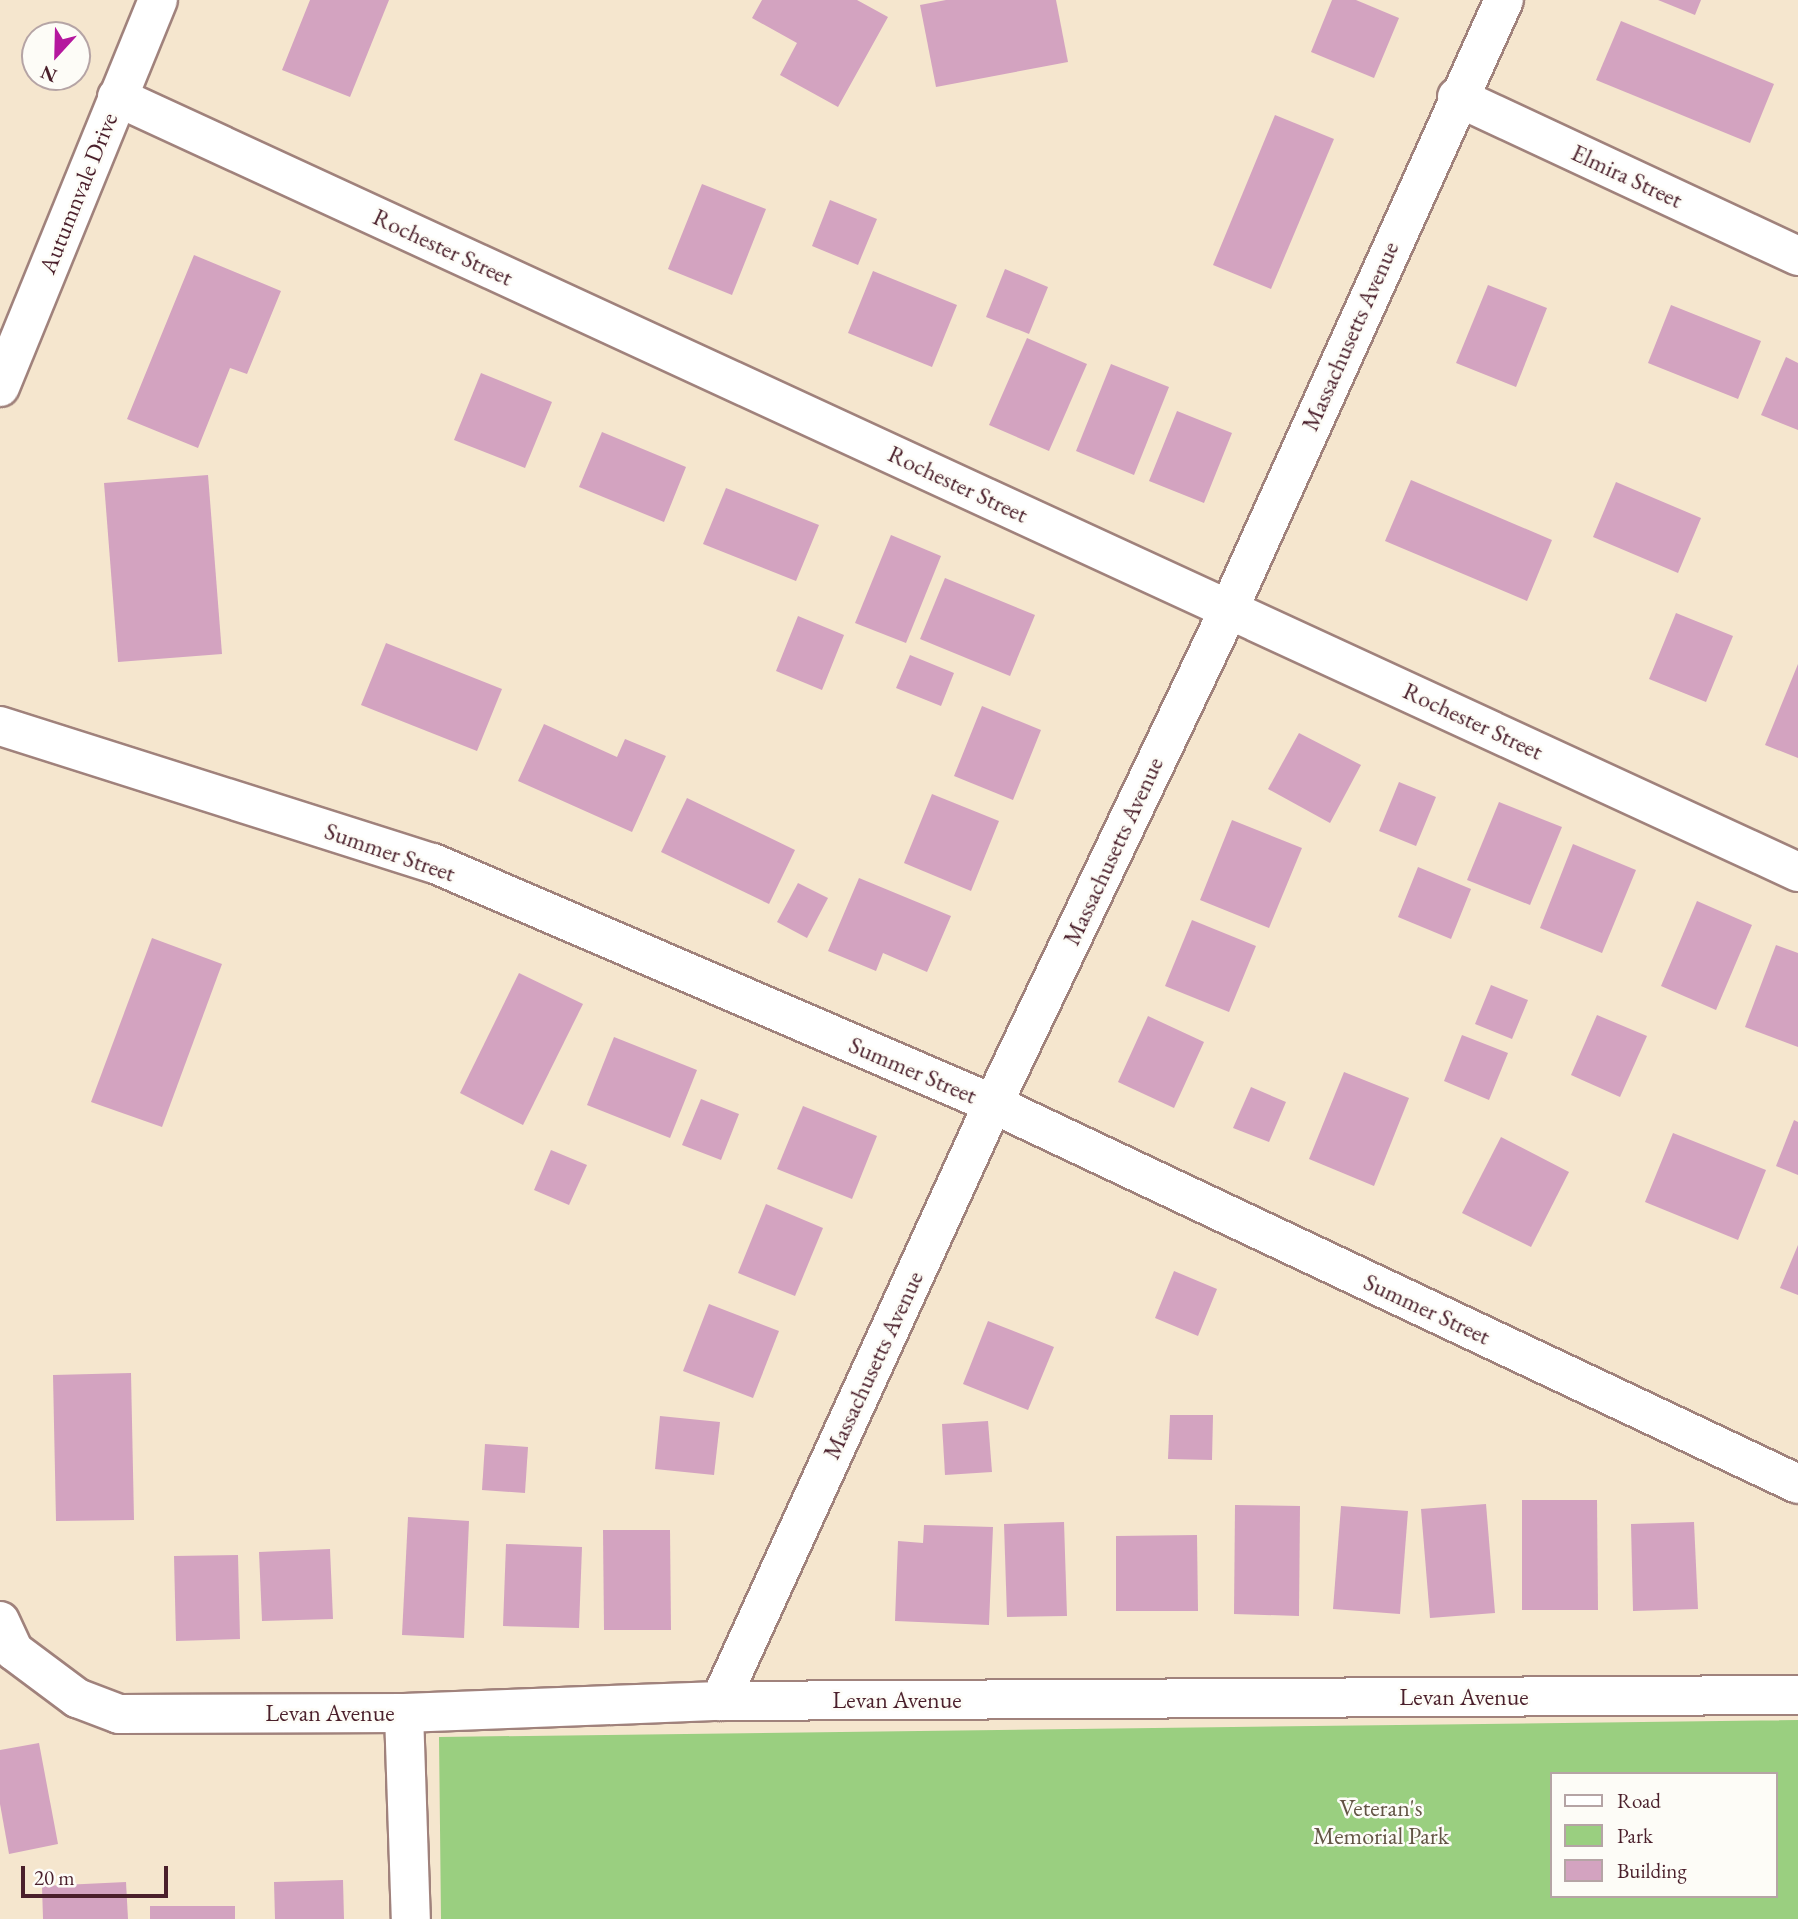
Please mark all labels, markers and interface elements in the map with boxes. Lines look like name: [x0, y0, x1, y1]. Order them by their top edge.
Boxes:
north arrow: [21, 21, 91, 91]
text: N: [37, 60, 61, 89]
street label: Autumnvale Drive: [33, 108, 123, 278]
street label: Elmira Street: [1567, 138, 1687, 214]
street label: Rochester Street: [369, 202, 517, 292]
street label: Massachusetts Avenue: [1295, 237, 1405, 435]
street label: Rochester Street: [884, 439, 1032, 529]
street label: Rochester Street: [1399, 676, 1547, 766]
street label: Massachusetts Avenue: [1057, 752, 1169, 950]
street label: Summer Street: [321, 816, 459, 888]
street label: Summer Street: [845, 1030, 981, 1110]
street label: Massachusetts Avenue: [817, 1266, 929, 1464]
street label: Summer Street: [1359, 1267, 1495, 1351]
street label: Levan Avenue: [1399, 1683, 1529, 1711]
street label: Levan Avenue: [832, 1686, 962, 1714]
street label: Levan Avenue: [265, 1699, 395, 1727]
legend: [1549, 1772, 1777, 1898]
text: Road: [1617, 1787, 1661, 1814]
park label: Veteran's Memorial Park: [1313, 1794, 1449, 1850]
text: Park: [1617, 1822, 1653, 1849]
scale bar: [24, 1853, 172, 1897]
text: Building: [1617, 1857, 1687, 1884]
text: 20 m: [34, 1864, 75, 1891]

